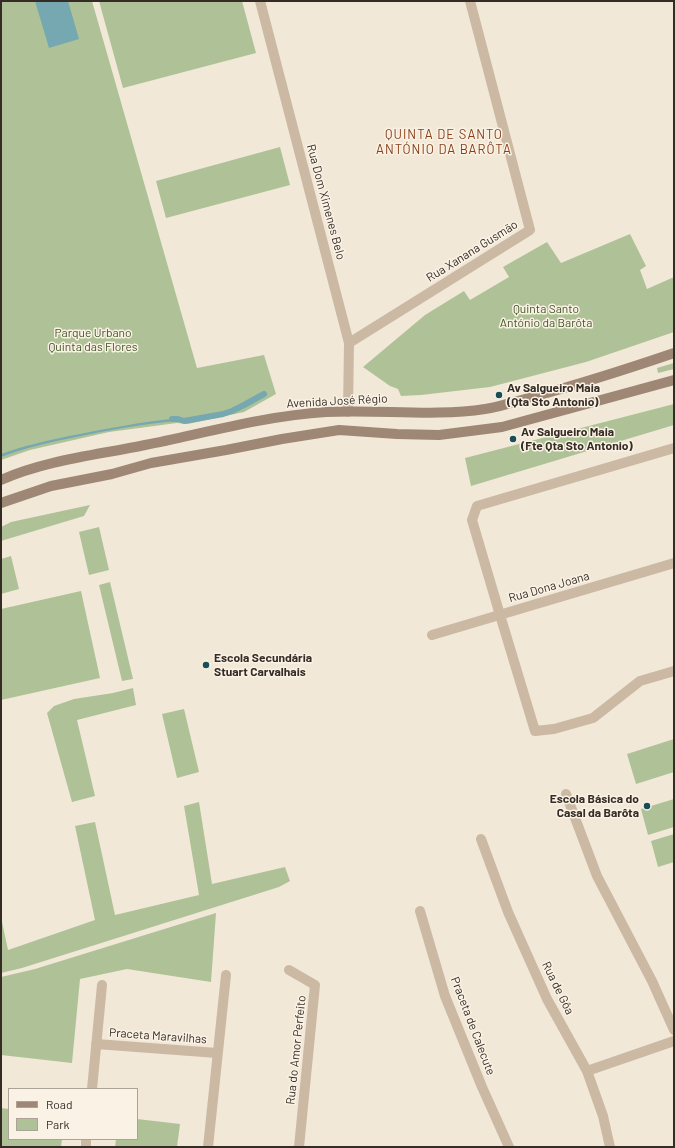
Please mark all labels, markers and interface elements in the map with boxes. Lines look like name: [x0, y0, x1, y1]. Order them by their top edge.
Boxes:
district label: QUINTA DE SANTO ANTÓNIO DA BARÔTA: [376, 127, 512, 158]
street label: Rua Dom Ximenes Belo: [304, 143, 348, 261]
street label: Rua Xanana Gusmão: [424, 217, 520, 285]
park label: Quinta Santo António da Barôta: [500, 302, 592, 330]
park label: Parque Urbano Quinta das Flores: [48, 326, 138, 354]
place label: Av Salgueiro Maia (Qta Sto Antonio): [507, 381, 600, 409]
marker: Av Salgueiro Maia (Qta Sto Antonio): [494, 390, 504, 400]
street label: Avenida José Régio: [286, 391, 388, 411]
place label: Av Salgueiro Maia (Fte Qta Sto Antonio): [521, 425, 633, 453]
marker: Av Salgueiro Maia (Fte Qta Sto Antonio): [508, 434, 518, 444]
street label: Rua Dona Joana: [507, 569, 591, 605]
place label: Escola Secundária Stuart Carvalhais: [214, 651, 312, 679]
marker: Escola Secundária Stuart Carvalhais: [201, 660, 211, 670]
place label: Escola Básica do Casal da Barôta: [550, 792, 639, 820]
marker: Escola Básica do Casal da Barôta: [642, 801, 652, 811]
street label: Rua de Gôa: [539, 959, 577, 1017]
street label: Praceta de Calecute: [448, 975, 498, 1077]
street label: Rua do Amor Perfeito: [283, 995, 309, 1105]
street label: Praceta Maravilhas: [109, 1025, 207, 1047]
legend: [8, 1088, 138, 1140]
text: Road: [46, 1097, 73, 1111]
text: Park: [46, 1117, 70, 1131]

